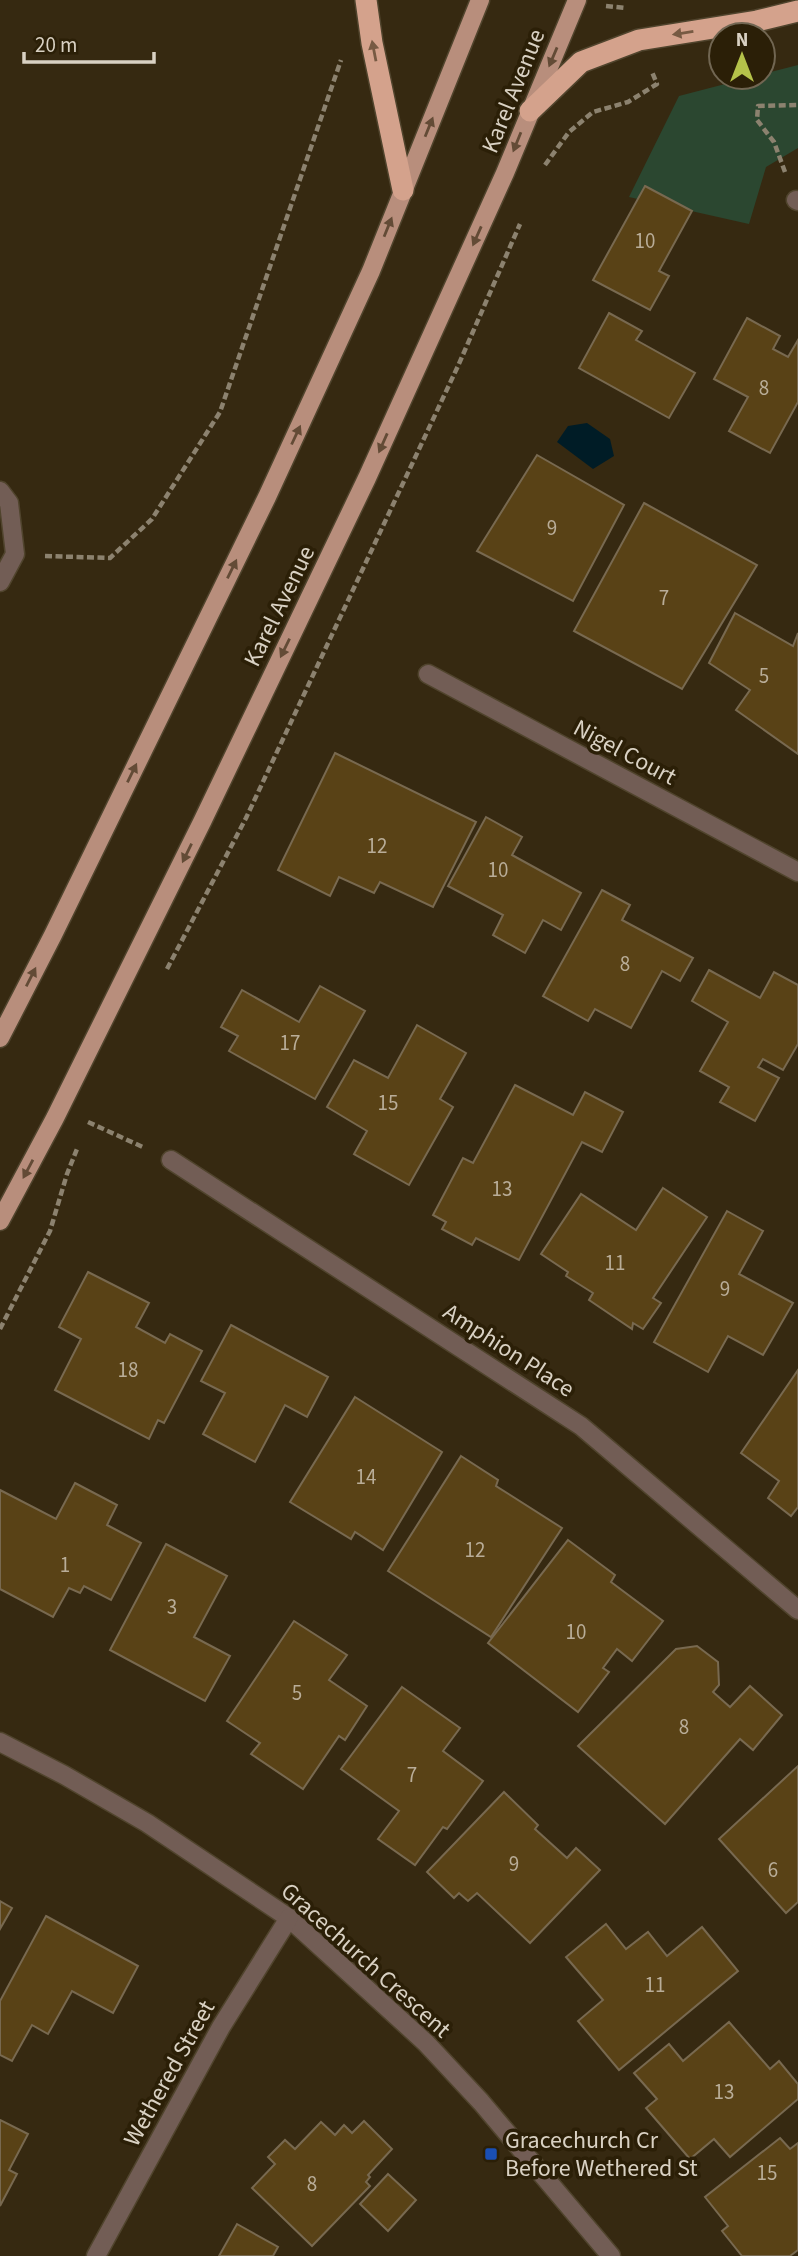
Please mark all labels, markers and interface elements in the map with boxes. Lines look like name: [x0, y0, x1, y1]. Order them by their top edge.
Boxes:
scale bar: [24, 21, 154, 65]
north arrow: [707, 21, 777, 91]
street label: Karel Avenue: [473, 24, 554, 158]
text: N: [736, 27, 748, 54]
one-way arrow: [672, 28, 694, 39]
text: 20 m: [35, 30, 77, 60]
one-way arrow: [368, 40, 379, 62]
one-way arrow: [547, 47, 559, 67]
one-way arrow: [423, 116, 434, 137]
one-way arrow: [512, 132, 523, 153]
one-way arrow: [383, 217, 394, 238]
one-way arrow: [471, 225, 482, 246]
house number: 10: [635, 226, 655, 256]
house number: 8: [759, 373, 769, 403]
one-way arrow: [290, 425, 302, 445]
one-way arrow: [377, 433, 389, 453]
house number: 9: [547, 513, 557, 543]
street label: Karel Avenue: [235, 540, 324, 673]
one-way arrow: [226, 559, 238, 579]
house number: 7: [659, 583, 669, 613]
one-way arrow: [280, 638, 291, 658]
house number: 5: [759, 661, 769, 691]
street label: Nigel Court: [567, 711, 683, 794]
one-way arrow: [127, 763, 138, 783]
house number: 12: [367, 831, 387, 861]
one-way arrow: [181, 843, 192, 863]
house number: 10: [488, 855, 508, 885]
house number: 8: [620, 949, 630, 979]
one-way arrow: [26, 967, 37, 987]
house number: 17: [280, 1028, 300, 1058]
house number: 15: [378, 1088, 398, 1118]
one-way arrow: [22, 1159, 33, 1179]
house number: 13: [492, 1174, 512, 1204]
house number: 11: [605, 1248, 625, 1278]
house number: 9: [720, 1274, 730, 1304]
street label: Amphion Place: [436, 1295, 581, 1406]
house number: 18: [118, 1355, 138, 1385]
house number: 14: [356, 1462, 376, 1492]
house number: 12: [465, 1535, 485, 1565]
house number: 1: [60, 1550, 70, 1580]
house number: 3: [167, 1592, 177, 1622]
house number: 10: [566, 1617, 586, 1647]
house number: 5: [292, 1678, 302, 1708]
house number: 8: [679, 1712, 689, 1742]
house number: 7: [407, 1760, 417, 1790]
house number: 9: [509, 1849, 519, 1879]
house number: 6: [768, 1855, 778, 1885]
street label: Gracechurch Crescent: [273, 1874, 458, 2046]
house number: 11: [645, 1970, 665, 2000]
street label: Wethered Street: [115, 1994, 224, 2153]
house number: 13: [714, 2077, 734, 2107]
place label: Gracechurch Cr Before Wethered St: [505, 2123, 698, 2186]
marker: Gracechurch Cr Before Wethered St: [483, 2146, 499, 2162]
house number: 15: [757, 2158, 777, 2188]
house number: 8: [307, 2169, 317, 2199]

